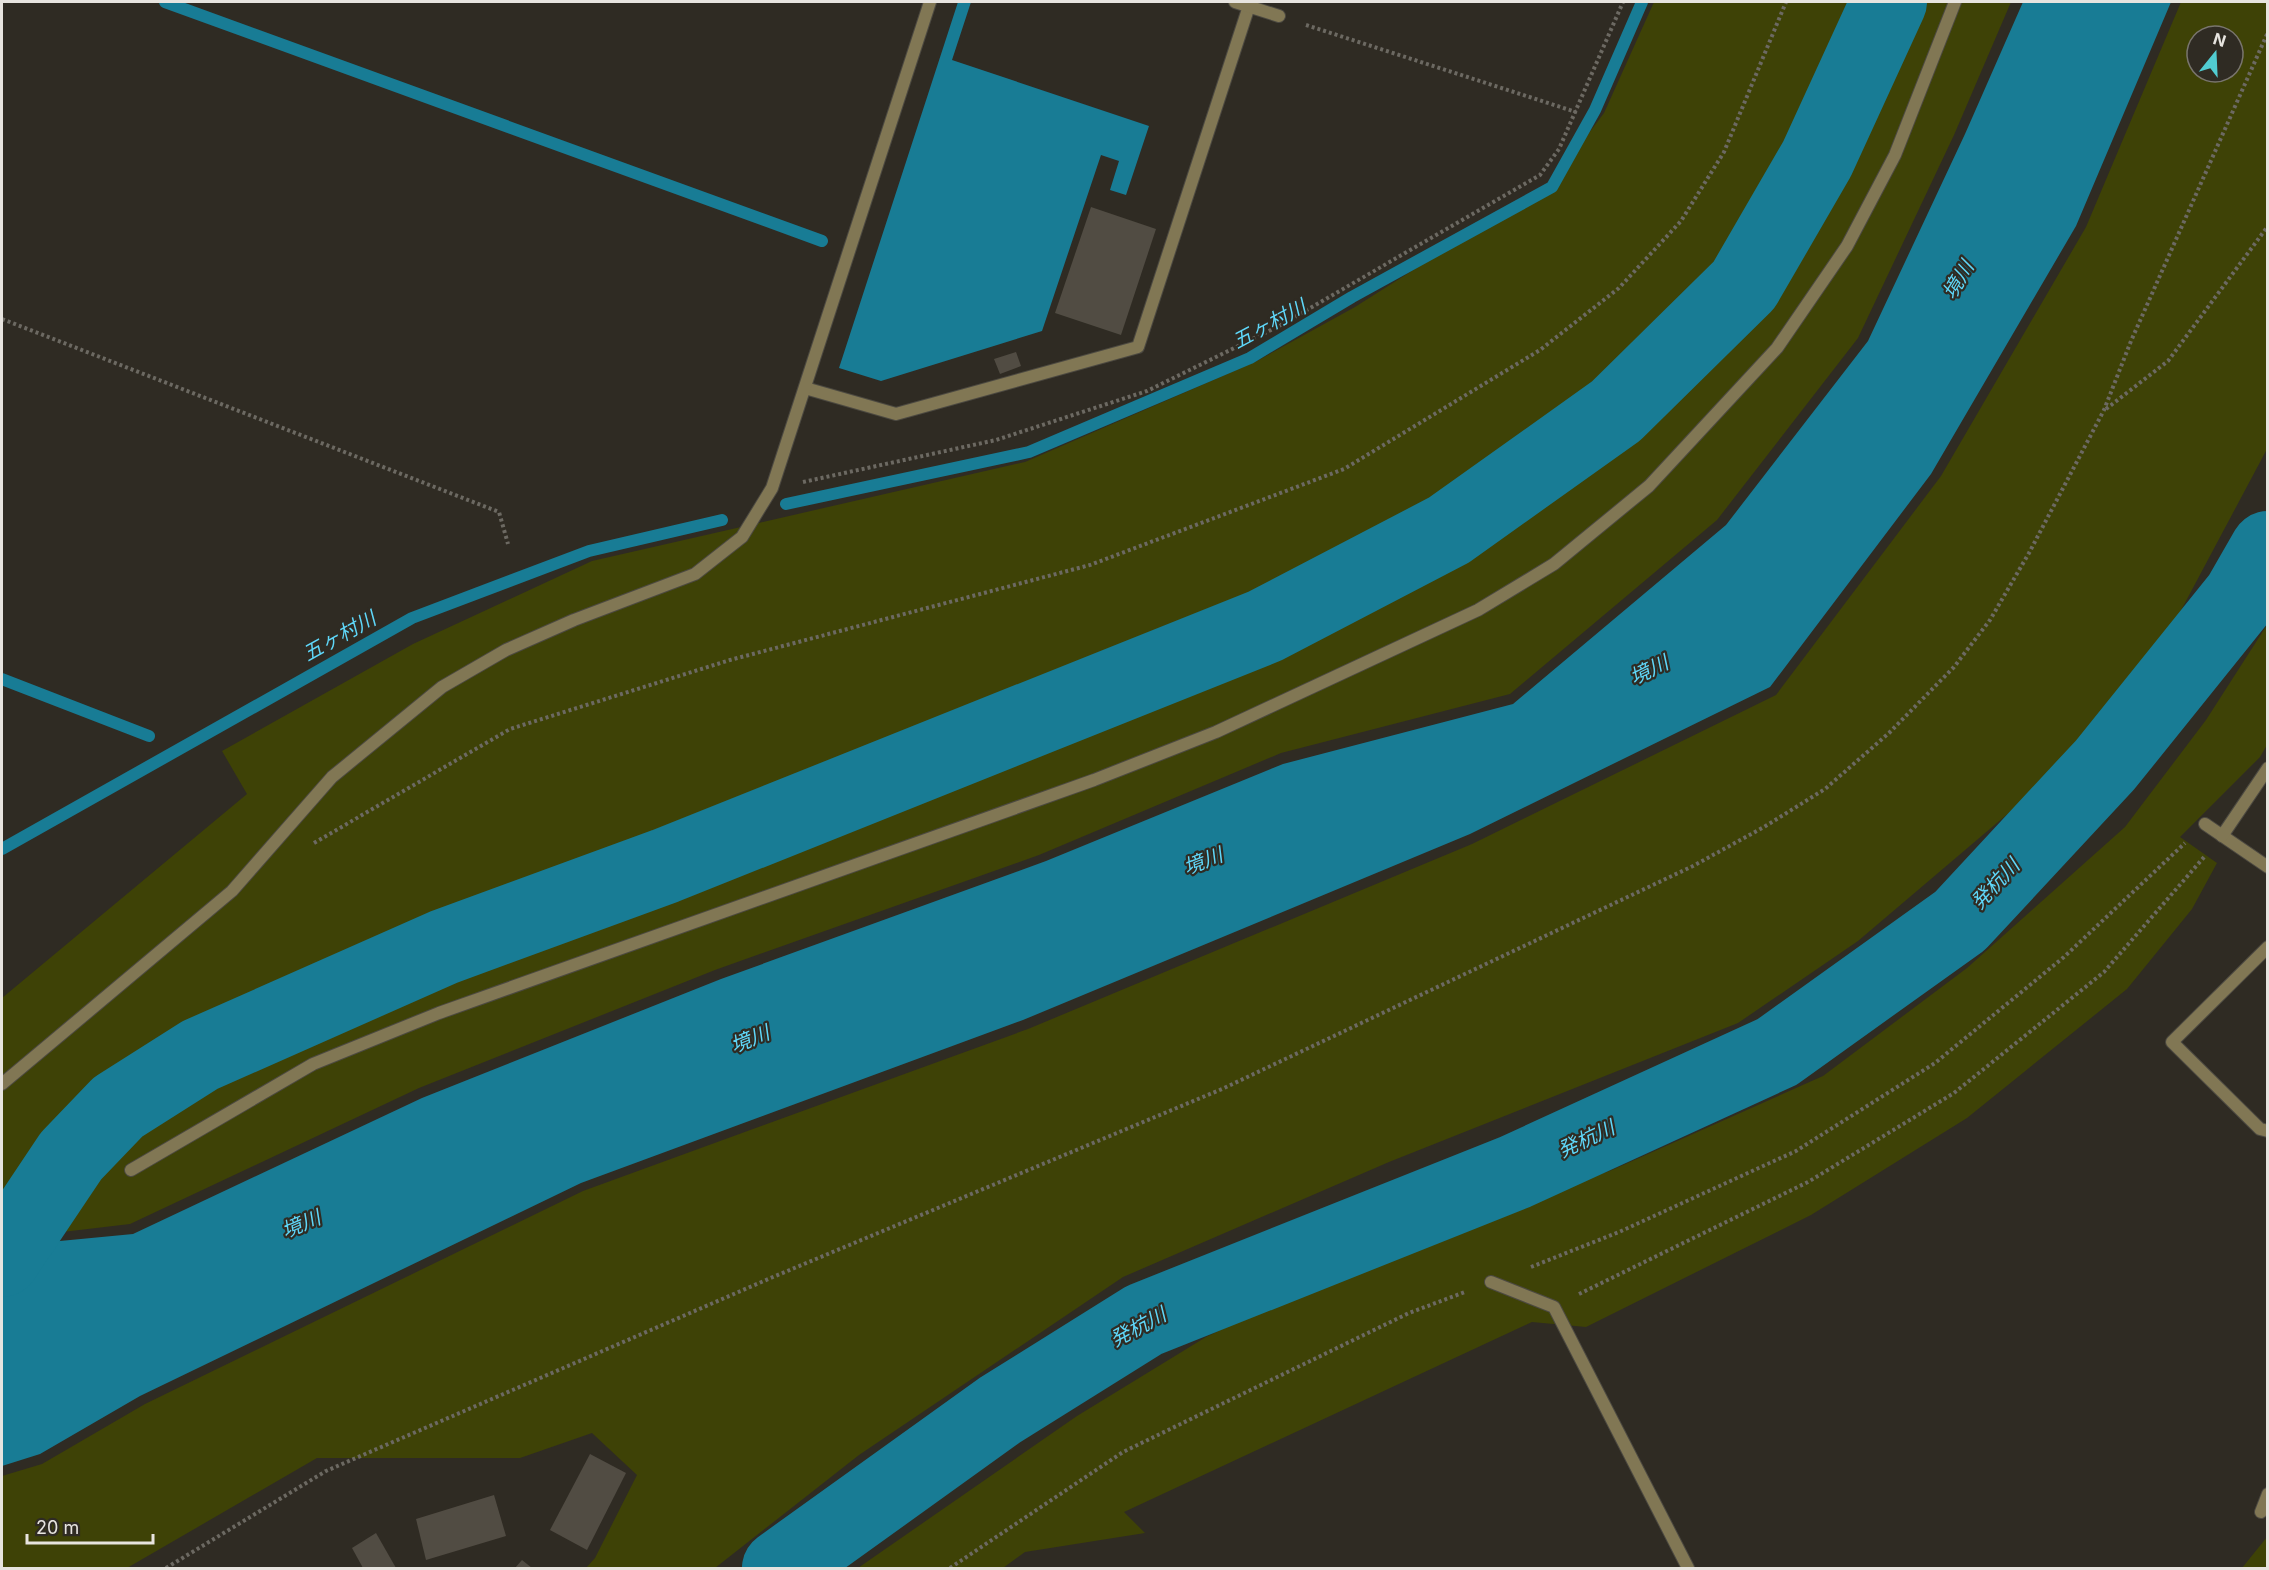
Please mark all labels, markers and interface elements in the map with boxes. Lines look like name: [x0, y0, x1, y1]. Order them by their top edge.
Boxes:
north arrow: [2185, 24, 2245, 84]
text: N: [2211, 28, 2229, 51]
water label: 境川: [1937, 255, 1980, 303]
water label: 五ヶ村川: [1228, 294, 1312, 353]
water label: 五ヶ村川: [298, 605, 382, 666]
water label: 境川: [1626, 650, 1674, 690]
water label: 境川: [1180, 842, 1228, 879]
water label: 発杭川: [1966, 852, 2026, 914]
water label: 境川: [727, 1020, 775, 1058]
water label: 発杭川: [1554, 1115, 1620, 1163]
water label: 境川: [278, 1204, 326, 1243]
water label: 発杭川: [1106, 1301, 1172, 1352]
scale bar: [27, 1507, 153, 1545]
text: 20 m: [36, 1517, 79, 1538]

